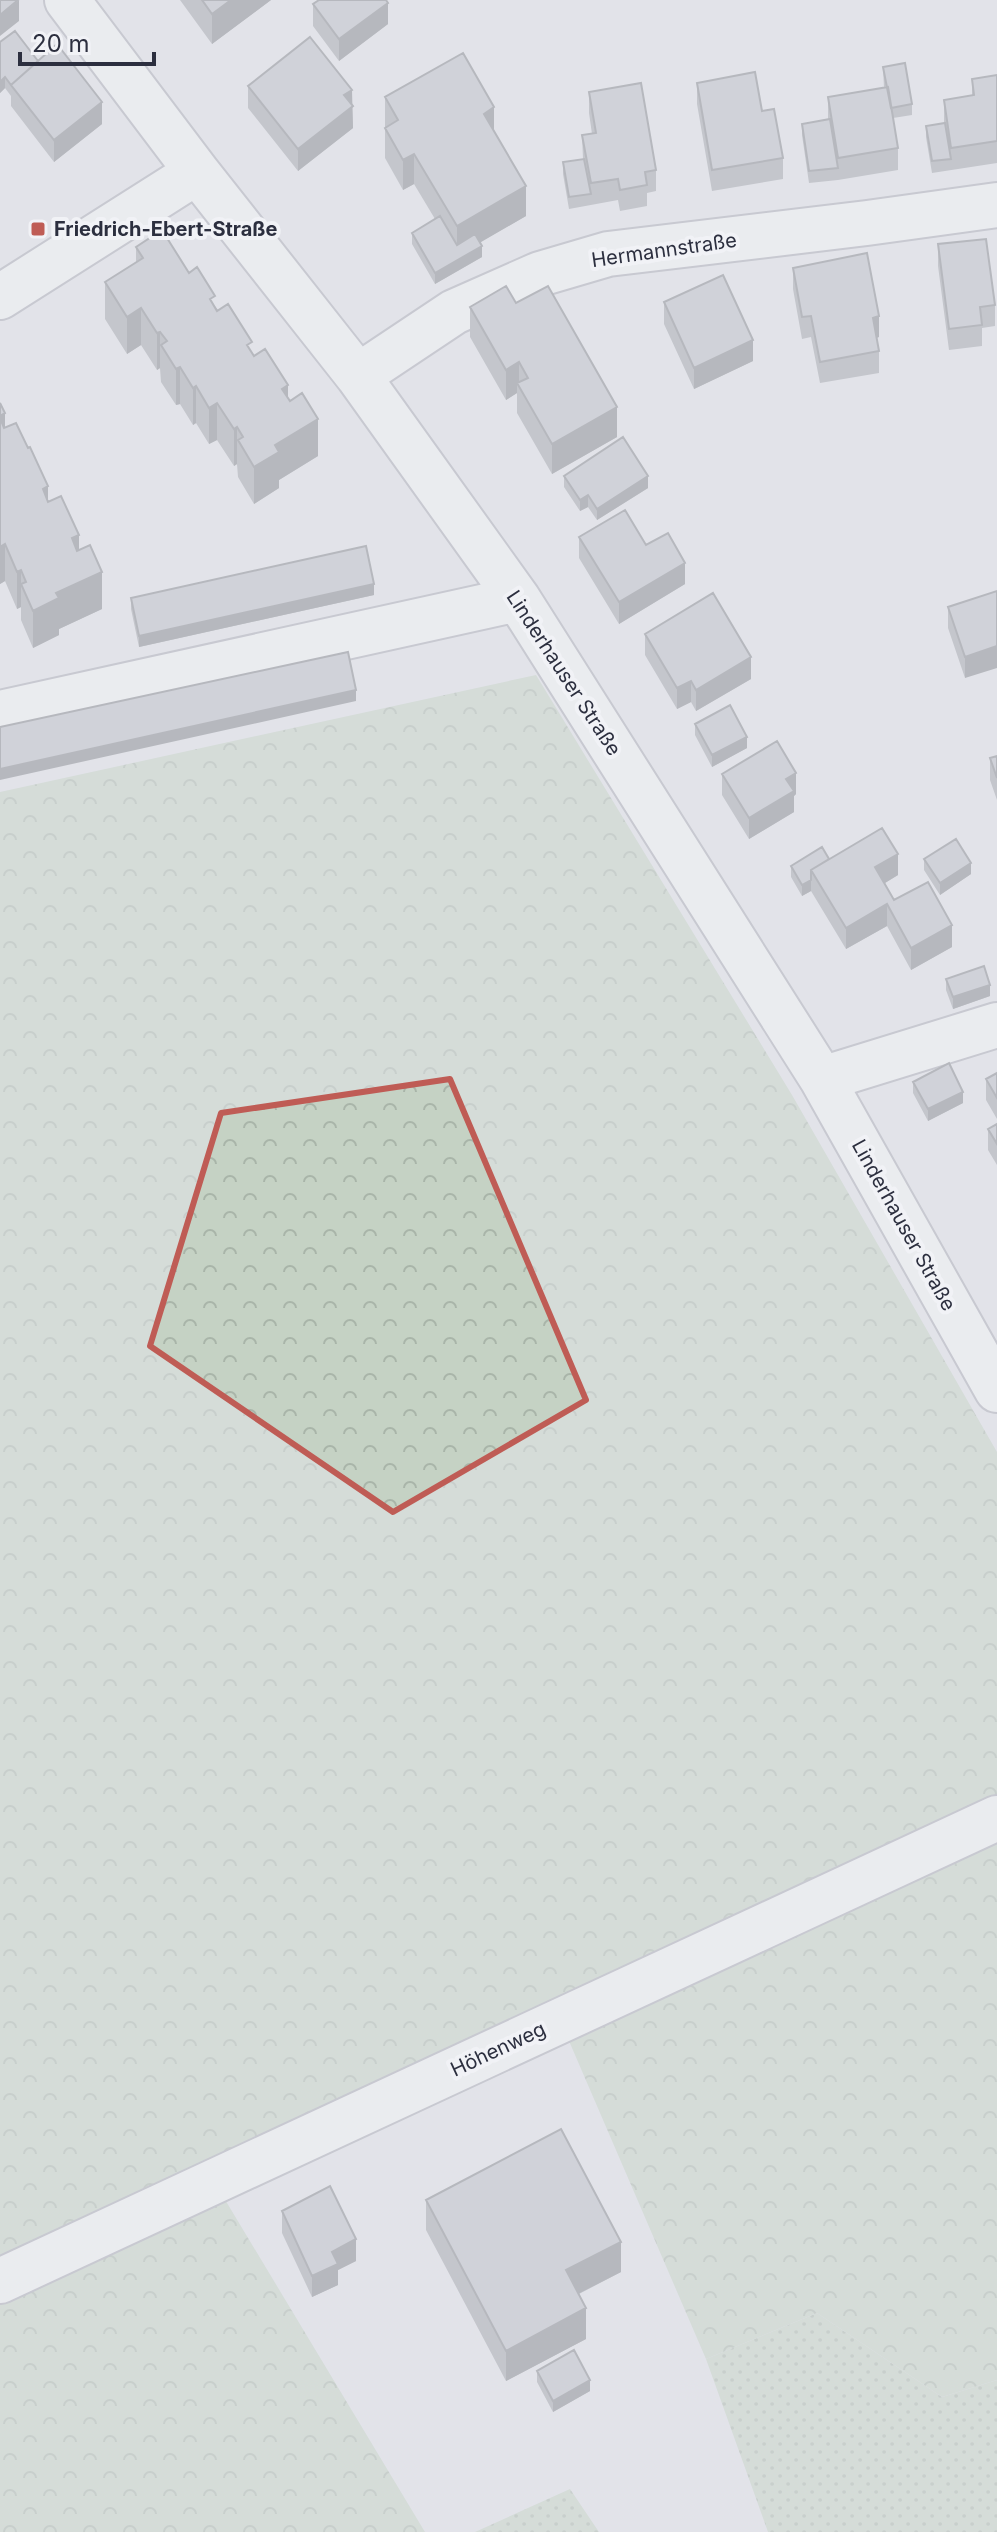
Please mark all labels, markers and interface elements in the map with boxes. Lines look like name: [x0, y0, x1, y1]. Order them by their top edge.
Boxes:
scale bar: [20, 16, 154, 66]
text: 20 m: [32, 29, 90, 58]
place label: Friedrich-Ebert-Straße: [54, 217, 277, 241]
marker: Friedrich-Ebert-Straße: [29, 220, 47, 238]
street label: Hermannstraße: [590, 228, 738, 272]
street label: Linderhauser Straße: [502, 586, 626, 760]
street label: Linderhauser Straße: [847, 1135, 961, 1315]
street label: Höhenweg: [447, 2017, 549, 2081]

